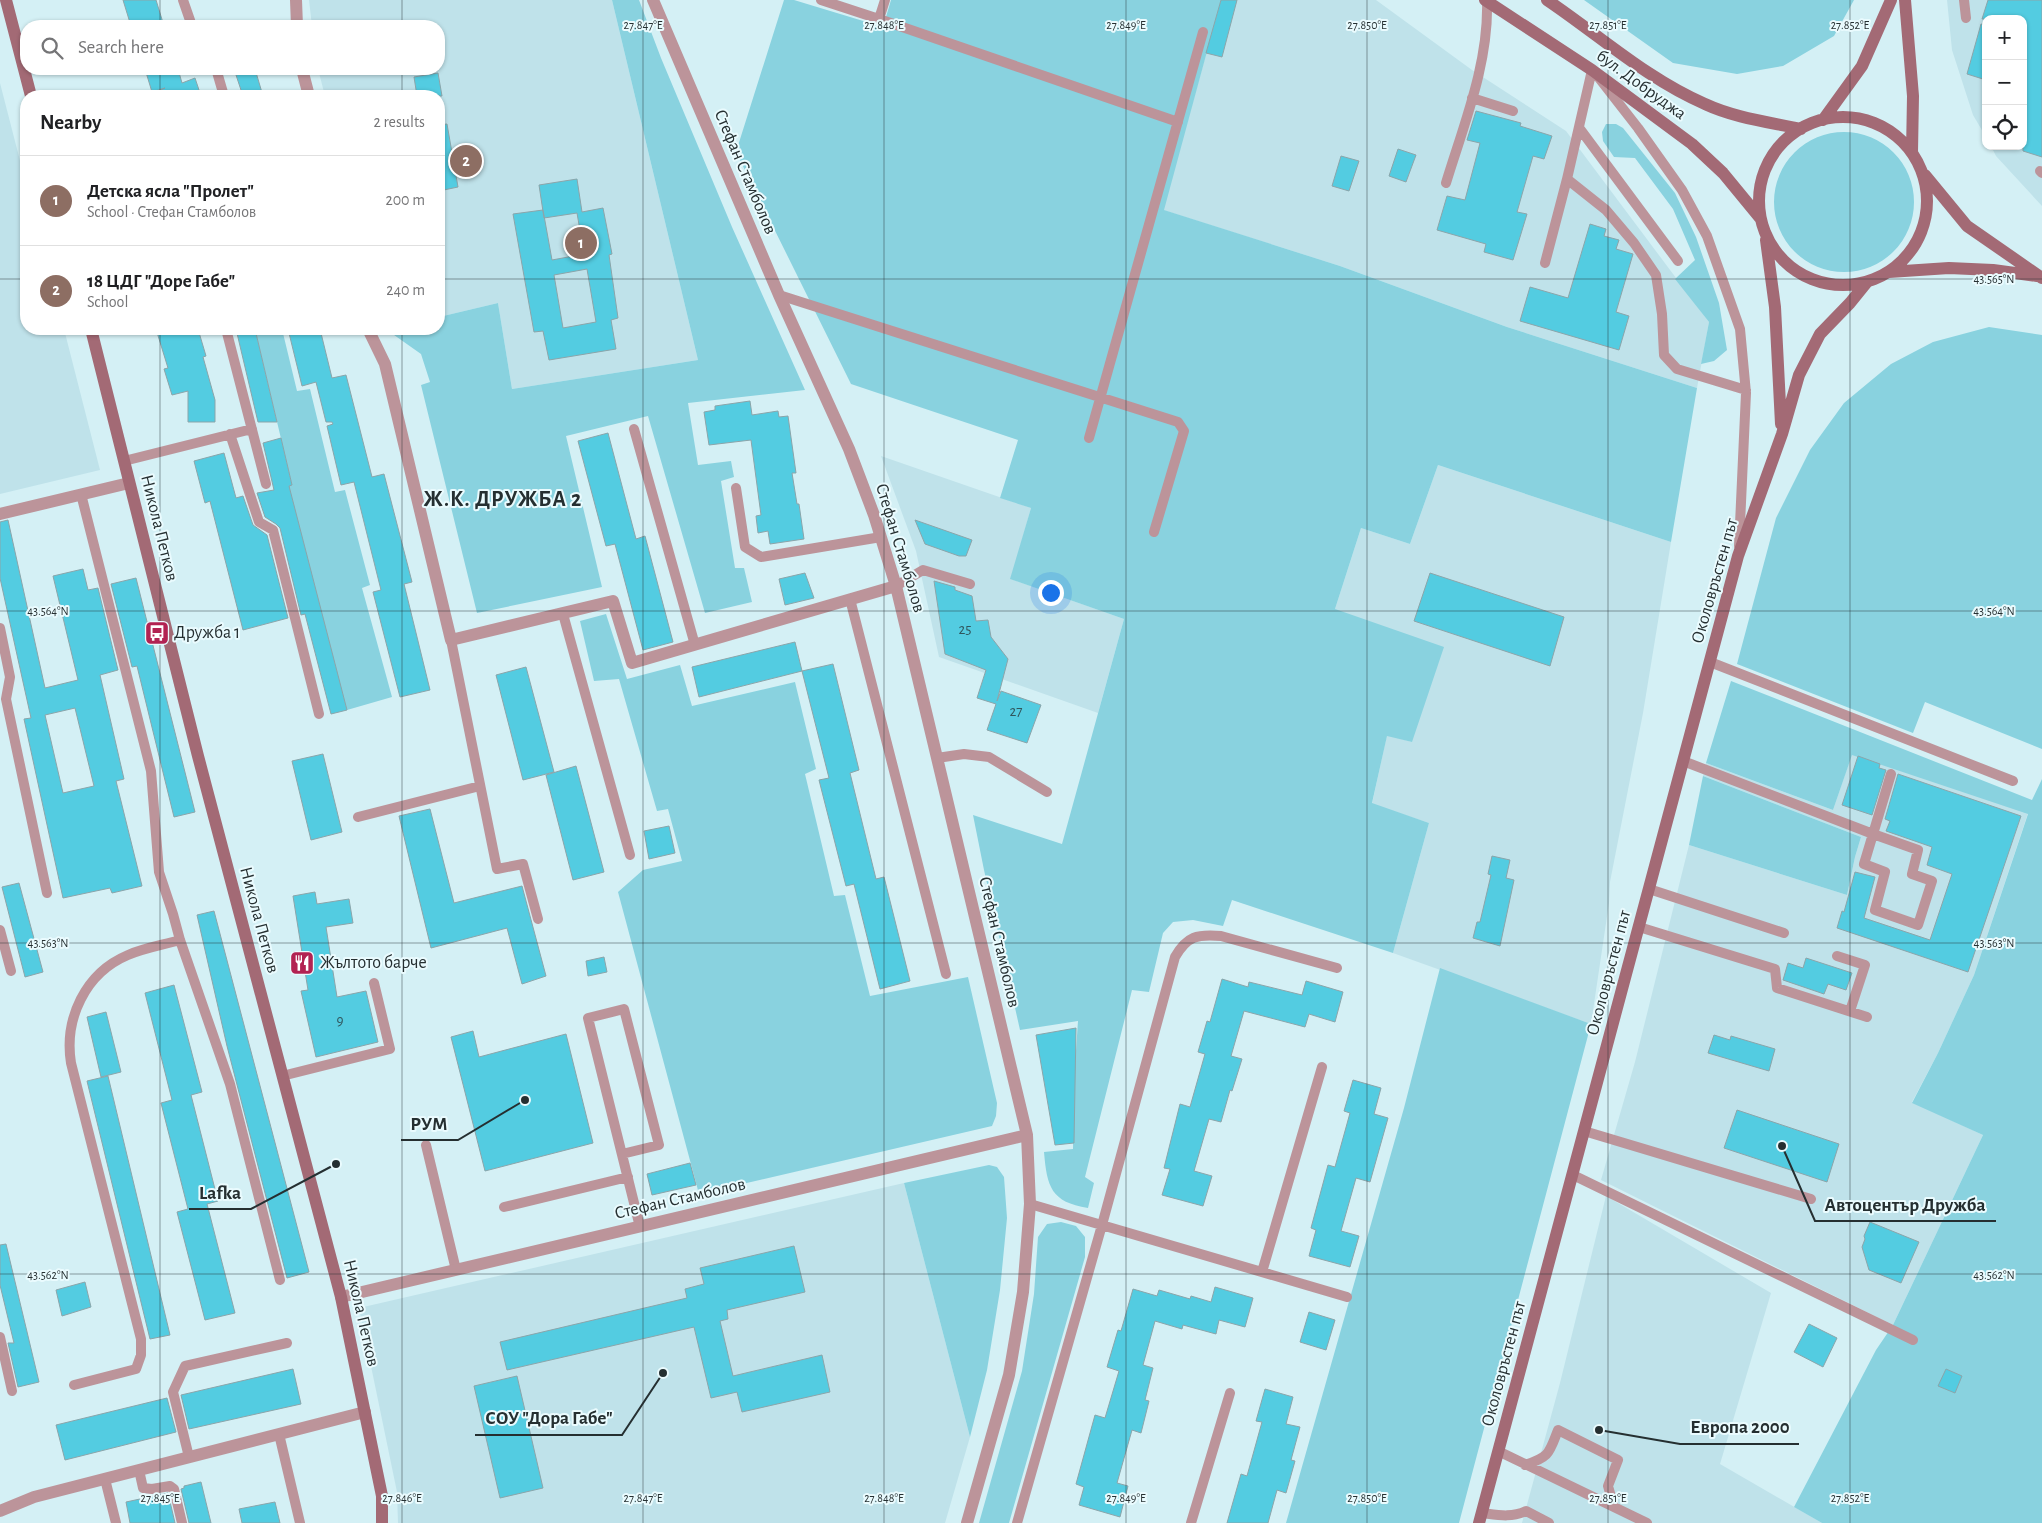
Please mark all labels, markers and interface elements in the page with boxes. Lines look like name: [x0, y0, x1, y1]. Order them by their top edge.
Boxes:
map controls: [1982, 15, 2027, 150]
button: +: [1982, 15, 2027, 60]
text: 27.847°E: [624, 19, 663, 31]
text: 27.848°E: [864, 19, 904, 31]
text: 27.849°E: [1106, 19, 1146, 31]
text: 27.850°E: [1347, 19, 1387, 31]
text: 27.851°E: [1589, 19, 1627, 31]
text: 27.852°E: [1831, 19, 1870, 31]
search box: [20, 20, 445, 75]
icon: search: [38, 34, 66, 62]
text: Search here: [78, 38, 164, 57]
street label: бул. Добруджа: [1593, 46, 1690, 123]
button: −: [1982, 60, 2027, 105]
button: locate: [1982, 105, 2027, 150]
street label: Стефан Стамболов: [711, 107, 780, 237]
text: Nearby: [40, 112, 101, 133]
text: 2 results: [373, 114, 425, 130]
pin: 2: [450, 142, 482, 180]
text: Детска ясла "Пролет": [87, 182, 254, 201]
text: 1: [53, 192, 59, 208]
text: 200 m: [385, 192, 425, 208]
text: School · Стефан Стамболов: [87, 204, 256, 220]
pin: 1: [565, 224, 597, 262]
text: 18 ЦДГ "Доре Габе": [87, 272, 235, 291]
text: 43.565°N: [1974, 273, 2014, 285]
text: 2: [52, 282, 60, 298]
text: 240 m: [386, 282, 425, 298]
text: School: [87, 294, 128, 310]
street label: Никола Петков: [137, 473, 181, 583]
street label: Стефан Стамболов: [872, 481, 929, 615]
district label: Ж.К. ДРУЖБА 2: [424, 488, 582, 510]
street label: Околовръстен път: [1689, 516, 1742, 645]
your location: [1038, 580, 1064, 606]
text: 43.564°N: [27, 605, 69, 617]
text: 43.564°N: [1973, 605, 2015, 617]
bus stop icon: Дружба 1: [144, 620, 170, 646]
house number: 25: [958, 622, 972, 637]
place label: Дружба 1: [174, 623, 240, 642]
house number: 27: [1009, 704, 1023, 719]
street label: Никола Петков: [236, 865, 282, 975]
street label: Стефан Стамболов: [975, 875, 1024, 1009]
street label: Околовръстен път: [1584, 908, 1635, 1038]
text: 43.563°N: [28, 937, 68, 949]
text: 43.563°N: [1974, 937, 2014, 949]
restaurant icon: Жълтото барче: [289, 950, 315, 976]
place label: Жълтото барче: [320, 953, 427, 972]
house number: 9: [336, 1013, 344, 1028]
callout: РУМ: [401, 1106, 458, 1140]
text: РУМ: [410, 1115, 448, 1134]
street label: Стефан Стамболов: [613, 1174, 747, 1223]
callout: Lafka: [189, 1175, 251, 1209]
text: Lafka: [199, 1184, 241, 1203]
callout: Автоцентър Дружба: [1815, 1187, 1996, 1221]
text: Автоцентър Дружба: [1825, 1196, 1985, 1215]
street label: Никола Петков: [340, 1258, 382, 1368]
text: 43.562°N: [27, 1269, 69, 1281]
text: 43.562°N: [1973, 1269, 2015, 1281]
street label: Околовръстен път: [1479, 1299, 1530, 1429]
callout: СОУ "Дора Габе": [475, 1401, 622, 1435]
text: СОУ "Дора Габе": [485, 1409, 613, 1428]
callout: Европа 2000: [1680, 1410, 1799, 1444]
text: Европа 2000: [1690, 1418, 1790, 1437]
text: 27.845°E: [141, 1492, 180, 1504]
text: 27.846°E: [382, 1492, 422, 1504]
text: 27.847°E: [624, 1492, 663, 1504]
text: 27.848°E: [864, 1492, 904, 1504]
text: 27.849°E: [1106, 1492, 1146, 1504]
text: 27.850°E: [1347, 1492, 1387, 1504]
text: 27.851°E: [1589, 1492, 1627, 1504]
text: 27.852°E: [1831, 1492, 1870, 1504]

